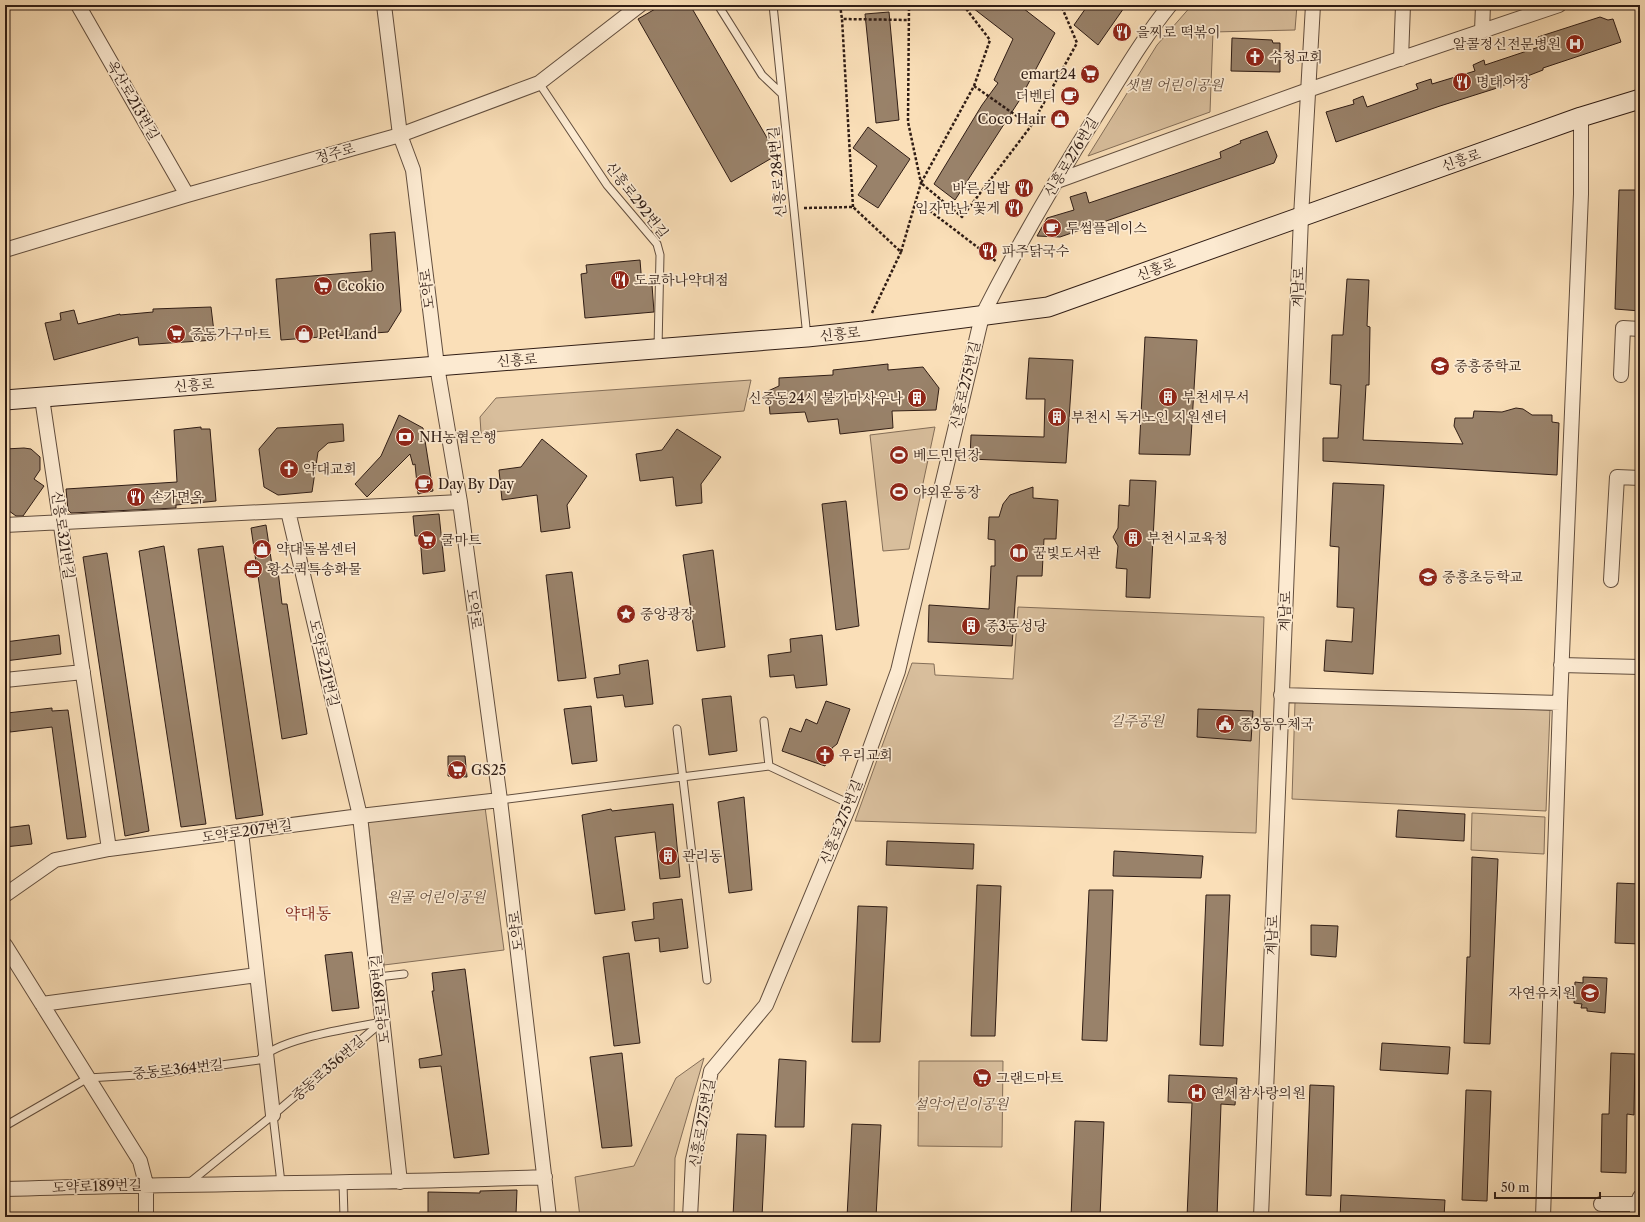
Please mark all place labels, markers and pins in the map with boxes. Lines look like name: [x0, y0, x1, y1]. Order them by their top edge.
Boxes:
restaurant icon: 을찌로 떡볶이: [1111, 21, 1133, 43]
place label: 을찌로 떡볶이: [1136, 23, 1221, 41]
hospital icon: 알콜정신전문병원: [1564, 33, 1586, 55]
place label: 알콜정신전문병원: [1453, 35, 1561, 53]
church icon: 수청교회: [1244, 46, 1266, 68]
place label: 수청교회: [1269, 48, 1323, 66]
supermarket icon: emart24: [1079, 63, 1101, 85]
place label: emart24: [1021, 65, 1076, 83]
restaurant icon: 명태어장: [1451, 71, 1473, 93]
place label: 명태어장: [1476, 73, 1531, 91]
cafe icon: 더벤티: [1059, 85, 1081, 107]
place label: 더벤티: [1015, 87, 1056, 105]
shop icon: Coco Hair: [1049, 108, 1071, 130]
place label: Coco Hair: [978, 110, 1046, 128]
restaurant icon: 바른 김밥: [1013, 177, 1035, 199]
place label: 바른 김밥: [952, 179, 1010, 197]
restaurant icon: 임자만난 꽃게: [1003, 197, 1025, 219]
place label: 임자만난 꽃게: [915, 199, 1000, 217]
cafe icon: 투썸플레이스: [1041, 217, 1063, 239]
place label: 투썸플레이스: [1066, 219, 1148, 237]
restaurant icon: 파주닭국수: [977, 240, 999, 262]
place label: 파주닭국수: [1002, 242, 1070, 260]
restaurant icon: 도쿄하나약대점: [609, 269, 631, 291]
place label: 도쿄하나약대점: [634, 271, 729, 289]
supermarket icon: Ccokio: [312, 275, 334, 297]
place label: Ccokio: [337, 277, 385, 295]
supermarket icon: 중동가구마트: [165, 323, 187, 345]
shop icon: Pet Land: [293, 323, 315, 345]
place label: 중동가구마트: [190, 325, 272, 343]
place label: Pet Land: [318, 325, 378, 343]
school or university icon: 중흥중학교: [1429, 355, 1451, 377]
place label: 중흥중학교: [1454, 357, 1522, 375]
building icon: 부천세무서: [1157, 386, 1179, 408]
building icon: 신중동24시 불가마사우나: [906, 387, 928, 409]
place label: 부천세무서: [1182, 388, 1250, 406]
place label: 신중동24시 불가마사우나: [748, 389, 903, 407]
building icon: 부천시 독거노인 지원센터: [1046, 406, 1068, 428]
place label: 부천시 독거노인 지원센터: [1071, 408, 1227, 426]
bank icon: NH농협은행: [394, 426, 416, 448]
place label: NH농협은행: [419, 428, 497, 446]
sports icon: 베드민턴장: [888, 444, 910, 466]
place label: 베드민턴장: [913, 446, 981, 464]
church icon: 약대교회: [278, 458, 300, 480]
place label: 약대교회: [303, 460, 357, 478]
cafe icon: Day By Day: [413, 473, 435, 495]
place label: Day By Day: [438, 475, 515, 493]
sports icon: 야외운동장: [888, 481, 910, 503]
place label: 야외운동장: [913, 483, 981, 501]
restaurant icon: 손가면옥: [125, 486, 147, 508]
place label: 손가면옥: [150, 488, 205, 506]
building icon: 부천시교육청: [1122, 527, 1144, 549]
supermarket icon: 쿨마트: [416, 529, 438, 551]
place label: 부천시교육청: [1147, 529, 1228, 547]
place label: 쿨마트: [441, 531, 482, 549]
shop icon: 약대돌봄센터: [251, 538, 273, 560]
place label: 약대돌봄센터: [276, 540, 357, 558]
library icon: 꿈빛도서관: [1008, 542, 1030, 564]
place label: 꿈빛도서관: [1033, 544, 1101, 562]
office icon: 황소퀵특송화물: [242, 558, 264, 580]
place label: 황소퀵특송화물: [267, 560, 362, 578]
school or university icon: 중흥초등학교: [1417, 566, 1439, 588]
place label: 중흥초등학교: [1442, 568, 1524, 586]
place icon: 중앙광장: [615, 603, 637, 625]
place label: 중앙광장: [640, 605, 695, 623]
building icon: 중3동성당: [960, 615, 982, 637]
place label: 중3동성당: [985, 617, 1047, 635]
public building icon: 중3동우체국: [1214, 713, 1236, 735]
place label: 중3동우체국: [1239, 715, 1314, 733]
church icon: 우리교회: [814, 744, 836, 766]
place label: 우리교회: [839, 746, 893, 764]
supermarket icon: GS25: [446, 759, 468, 781]
place label: GS25: [471, 761, 506, 779]
building icon: 관리동: [657, 845, 679, 867]
place label: 관리동: [682, 847, 723, 865]
school or university icon: 자연유치원: [1579, 982, 1601, 1004]
place label: 자연유치원: [1508, 984, 1576, 1002]
supermarket icon: 그랜드마트: [971, 1067, 993, 1089]
place label: 그랜드마트: [996, 1069, 1064, 1087]
hospital icon: 연세참사랑의원: [1186, 1082, 1208, 1104]
place label: 연세참사랑의원: [1211, 1084, 1306, 1102]

